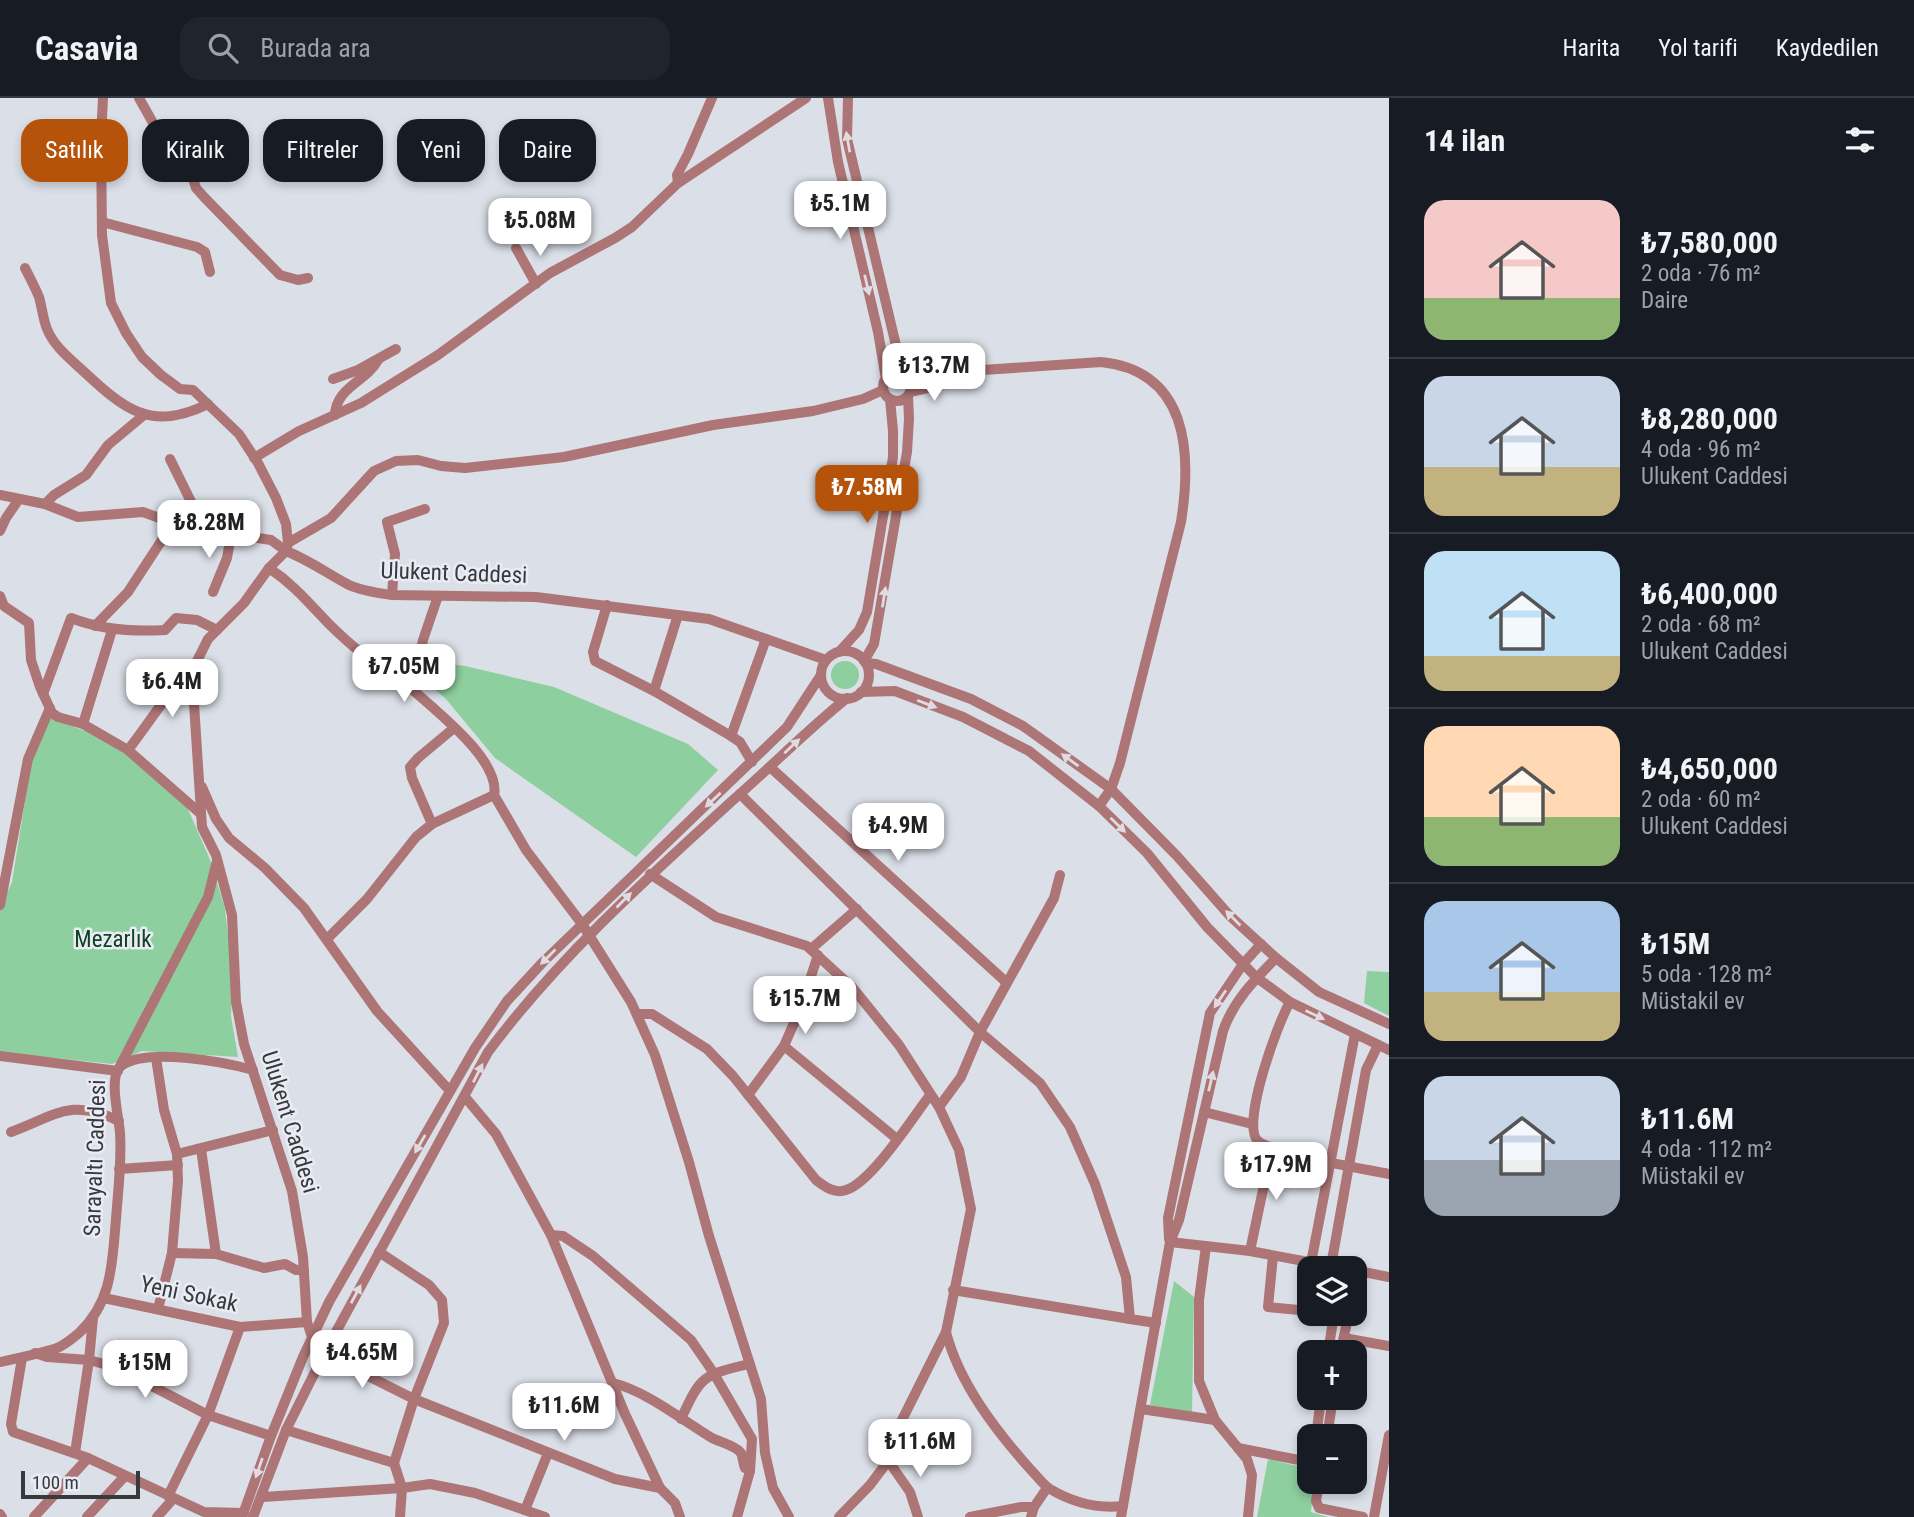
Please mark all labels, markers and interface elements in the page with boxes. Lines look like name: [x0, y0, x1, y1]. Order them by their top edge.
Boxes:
search box: [180, 17, 670, 80]
text: Casavia: [35, 29, 138, 68]
icon: search: [204, 29, 242, 67]
text: Burada ara: [260, 33, 371, 63]
text: Harita: [1563, 34, 1620, 62]
text: Yol tarifi: [1658, 34, 1738, 62]
text: Kaydedilen: [1776, 34, 1879, 62]
chip: Satılık: [21, 119, 128, 182]
chip: Kiralık: [142, 119, 249, 182]
chip: Filtreler: [263, 119, 383, 182]
chip: Yeni: [397, 119, 485, 182]
chip: Daire: [499, 119, 596, 182]
icon: filters: [1841, 121, 1879, 159]
text: 14 ilan: [1424, 123, 1505, 158]
one-way arrow: [842, 131, 853, 153]
pin: ₺5.1M: [791, 181, 889, 241]
text: ₺5.1M: [810, 190, 870, 217]
pin: ₺5.08M: [483, 198, 597, 258]
text: ₺5.08M: [504, 207, 576, 234]
text: ₺7,580,000: [1641, 225, 1778, 260]
icon: home: [1480, 228, 1564, 312]
text: 2 oda · 76 m²: [1641, 260, 1761, 287]
one-way arrow: [862, 274, 873, 296]
text: Daire: [1641, 287, 1688, 314]
pin: ₺13.7M: [877, 344, 991, 403]
text: ₺13.7M: [898, 352, 970, 379]
text: ₺8,280,000: [1641, 401, 1778, 436]
icon: home: [1480, 404, 1564, 488]
text: 4 oda · 96 m²: [1641, 436, 1761, 463]
text: Ulukent Caddesi: [1641, 463, 1788, 490]
pin: ₺7.58M: [810, 466, 924, 525]
text: ₺7.58M: [831, 474, 903, 501]
pin: ₺8.28M: [152, 500, 266, 560]
text: ₺8.28M: [173, 509, 245, 536]
street label: Ulukent Caddesi: [380, 557, 528, 589]
text: ₺6,400,000: [1641, 576, 1778, 611]
icon: home: [1480, 579, 1564, 663]
one-way arrow: [879, 586, 890, 608]
text: 2 oda · 68 m²: [1641, 611, 1761, 638]
text: Ulukent Caddesi: [1641, 638, 1788, 665]
pin: ₺7.05M: [347, 644, 461, 704]
text: ₺7.05M: [368, 653, 440, 680]
pin: ₺6.4M: [123, 660, 221, 719]
text: ₺6.4M: [142, 668, 202, 695]
one-way arrow: [917, 698, 938, 709]
one-way arrow: [783, 738, 800, 755]
text: ₺4,650,000: [1641, 751, 1778, 786]
one-way arrow: [1061, 753, 1079, 767]
icon: home: [1480, 754, 1564, 838]
text: 2 oda · 60 m²: [1641, 786, 1761, 813]
one-way arrow: [705, 791, 722, 807]
pin: ₺4.9M: [849, 804, 947, 863]
text: ₺4.9M: [868, 812, 928, 839]
text: Ulukent Caddesi: [1641, 813, 1788, 840]
one-way arrow: [1109, 816, 1126, 833]
one-way arrow: [616, 892, 633, 909]
one-way arrow: [1225, 910, 1241, 927]
park label: Mezarlık: [74, 926, 152, 953]
text: ₺15M: [1641, 926, 1710, 961]
icon: home: [1480, 929, 1564, 1013]
one-way arrow: [540, 948, 557, 964]
text: 5 oda · 128 m²: [1641, 961, 1772, 988]
pin: ₺15.7M: [748, 976, 862, 1036]
text: ₺15.7M: [769, 985, 841, 1012]
text: Müstakil ev: [1641, 988, 1744, 1015]
one-way arrow: [1213, 990, 1227, 1008]
one-way arrow: [1305, 1009, 1325, 1020]
street label: Ulukent Caddesi: [256, 1048, 324, 1196]
one-way arrow: [472, 1063, 483, 1083]
one-way arrow: [1206, 1070, 1217, 1092]
street label: Sarayaltı Caddesi: [79, 1079, 111, 1237]
text: ₺11.6M: [1641, 1101, 1734, 1136]
icon: home: [1480, 1104, 1564, 1188]
one-way arrow: [414, 1134, 426, 1153]
text: 4 oda · 112 m²: [1641, 1136, 1772, 1163]
pin: ₺17.9M: [1219, 1142, 1333, 1202]
text: ₺17.9M: [1240, 1151, 1312, 1178]
text: Müstakil ev: [1641, 1163, 1744, 1190]
map controls: [1297, 1256, 1367, 1494]
button: layers: [1297, 1256, 1367, 1326]
street label: Yeni Sokak: [138, 1270, 241, 1318]
one-way arrow: [350, 1284, 362, 1303]
pin: ₺4.65M: [305, 1330, 419, 1390]
text: ₺4.65M: [326, 1339, 398, 1366]
pin: ₺15M: [104, 1340, 186, 1400]
button: +: [1297, 1340, 1367, 1410]
text: ₺15M: [118, 1349, 172, 1376]
pin: ₺11.6M: [507, 1384, 621, 1443]
text: ₺11.6M: [528, 1392, 600, 1419]
pin: ₺11.6M: [863, 1420, 977, 1479]
button: −: [1297, 1424, 1367, 1494]
text: ₺11.6M: [884, 1428, 956, 1455]
one-way arrow: [254, 1458, 264, 1479]
scale bar: [21, 1468, 140, 1500]
text: 100 m: [32, 1471, 79, 1494]

